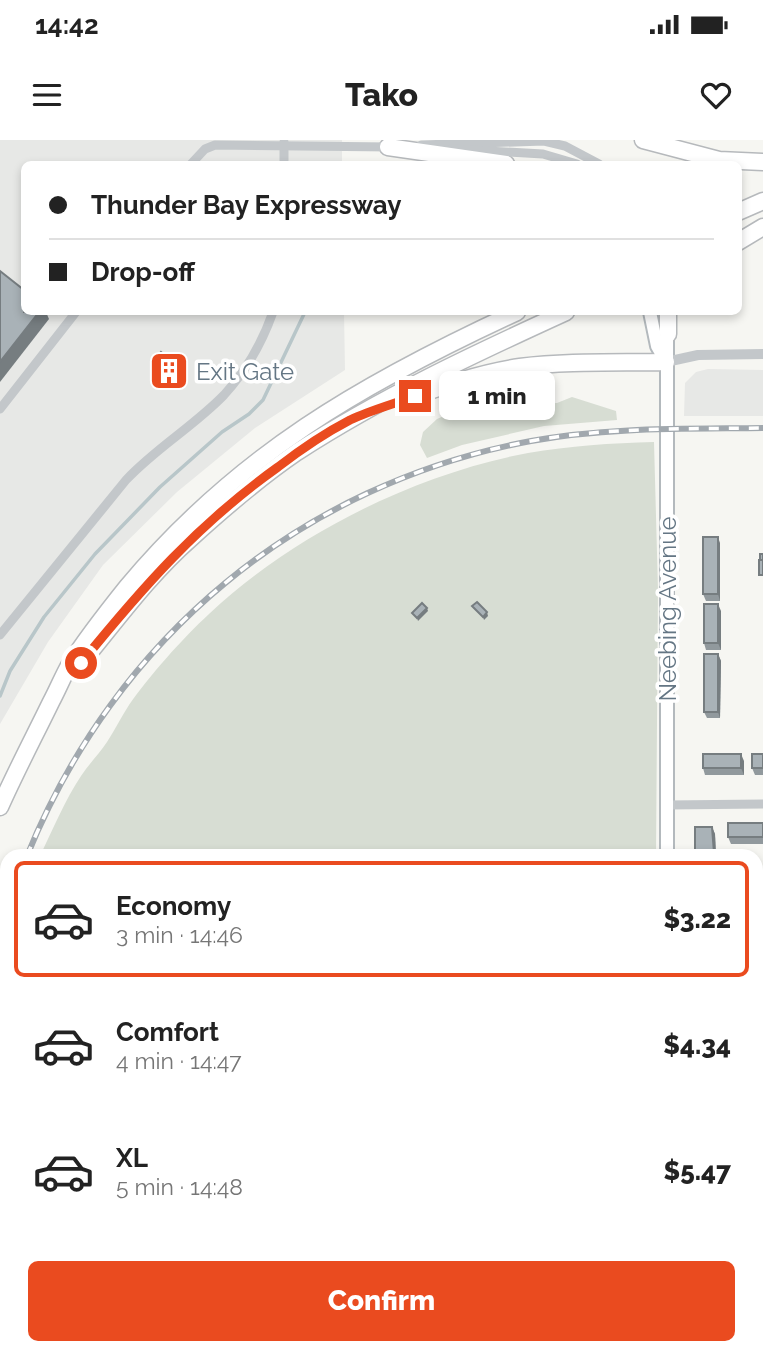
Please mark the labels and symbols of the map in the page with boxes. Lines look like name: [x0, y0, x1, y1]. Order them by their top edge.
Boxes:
building icon: Exit Gate: [148, 350, 190, 392]
place label: Exit Gate: [196, 357, 294, 386]
callout: 1 min: [440, 372, 555, 420]
route end: [399, 380, 431, 412]
street label: Neebing Avenue: [653, 517, 682, 701]
route start: [65, 647, 97, 679]

